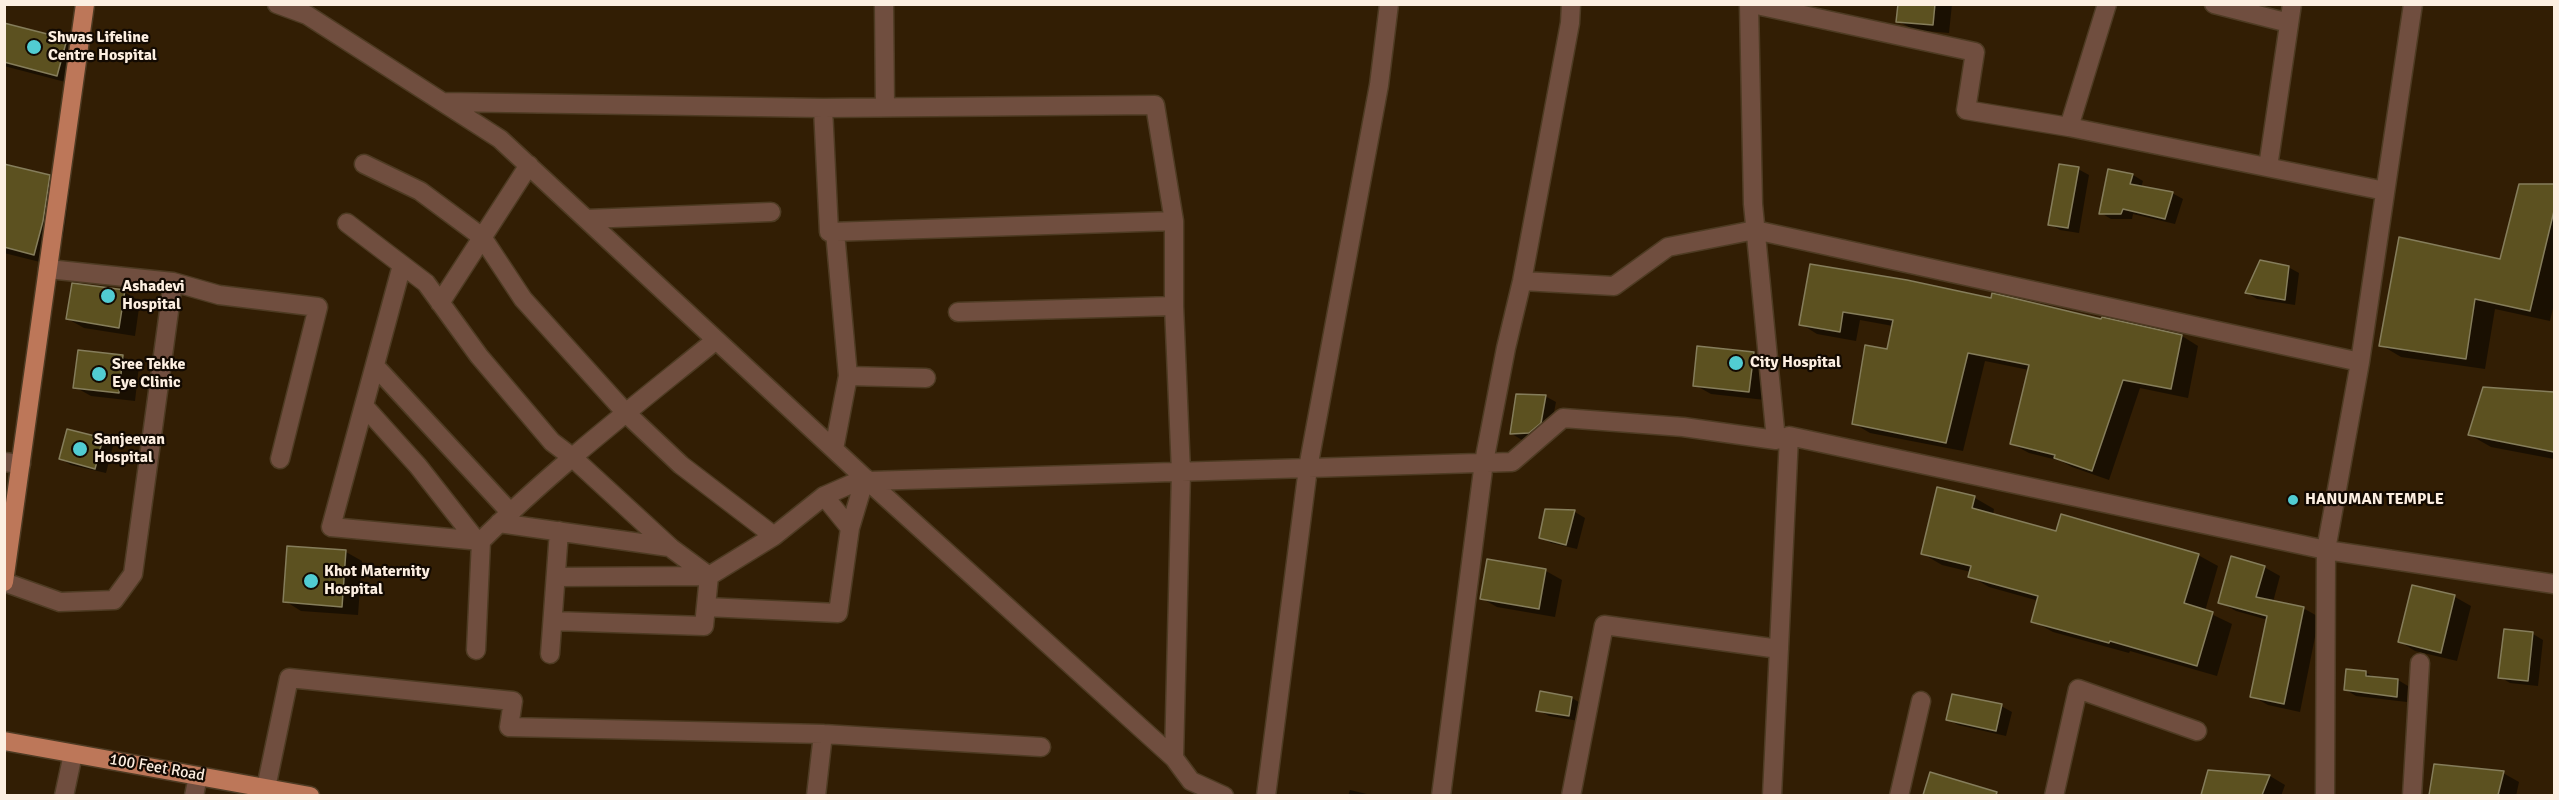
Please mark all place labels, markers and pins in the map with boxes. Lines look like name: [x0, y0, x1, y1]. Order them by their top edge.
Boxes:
place label: Shwas Lifeline Centre Hospital: [48, 28, 157, 66]
marker: Shwas Lifeline Centre Hospital: [25, 38, 43, 56]
place label: Ashadevi Hospital: [122, 277, 185, 315]
marker: Ashadevi Hospital: [99, 287, 117, 305]
place label: City Hospital: [1750, 353, 1841, 373]
marker: City Hospital: [1727, 354, 1745, 372]
place label: Sree Tekke Eye Clinic: [112, 355, 186, 393]
marker: Sree Tekke Eye Clinic: [90, 365, 108, 383]
place label: Sanjeevan Hospital: [94, 430, 165, 468]
marker: Sanjeevan Hospital: [71, 440, 89, 458]
place label: HANUMAN TEMPLE: [2305, 490, 2444, 510]
marker: HANUMAN TEMPLE: [2286, 493, 2300, 507]
place label: Khot Maternity Hospital: [324, 562, 430, 600]
marker: Khot Maternity Hospital: [302, 572, 320, 590]

